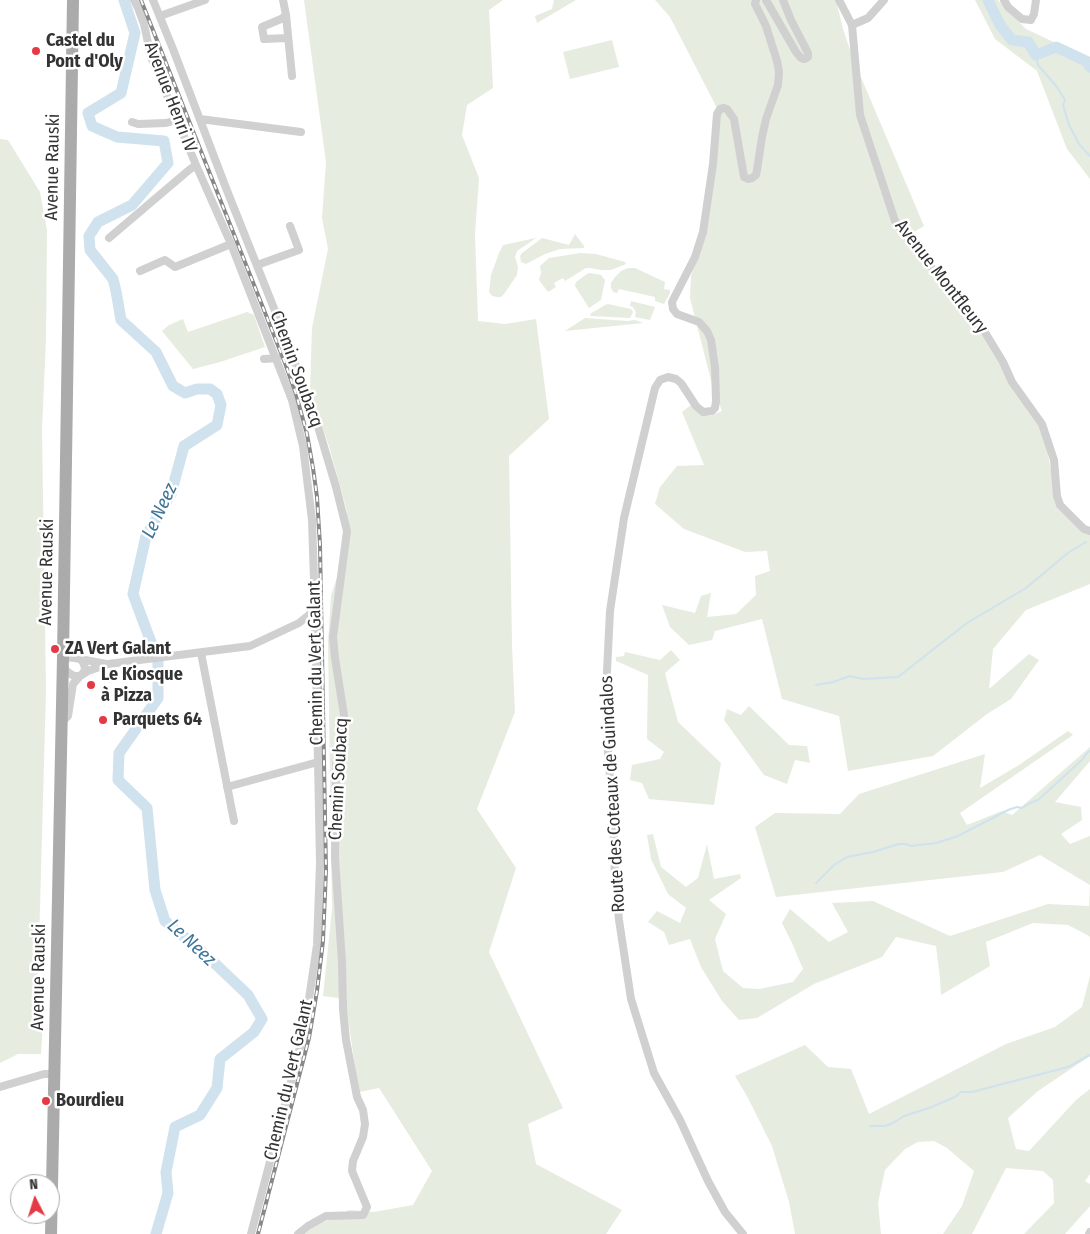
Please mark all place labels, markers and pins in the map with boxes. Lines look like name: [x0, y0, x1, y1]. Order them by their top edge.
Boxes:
place label: Castel du Pont d'Oly: [46, 30, 123, 72]
marker: Castel du Pont d'Oly: [30, 45, 42, 57]
place label: ZA Vert Galant: [65, 638, 171, 660]
marker: ZA Vert Galant: [49, 643, 61, 655]
place label: Le Kiosque à Pizza: [101, 664, 183, 706]
marker: Le Kiosque à Pizza: [85, 679, 97, 691]
place label: Parquets 64: [113, 709, 202, 731]
marker: Parquets 64: [97, 714, 109, 726]
place label: Bourdieu: [56, 1090, 124, 1112]
marker: Bourdieu: [40, 1095, 52, 1107]

